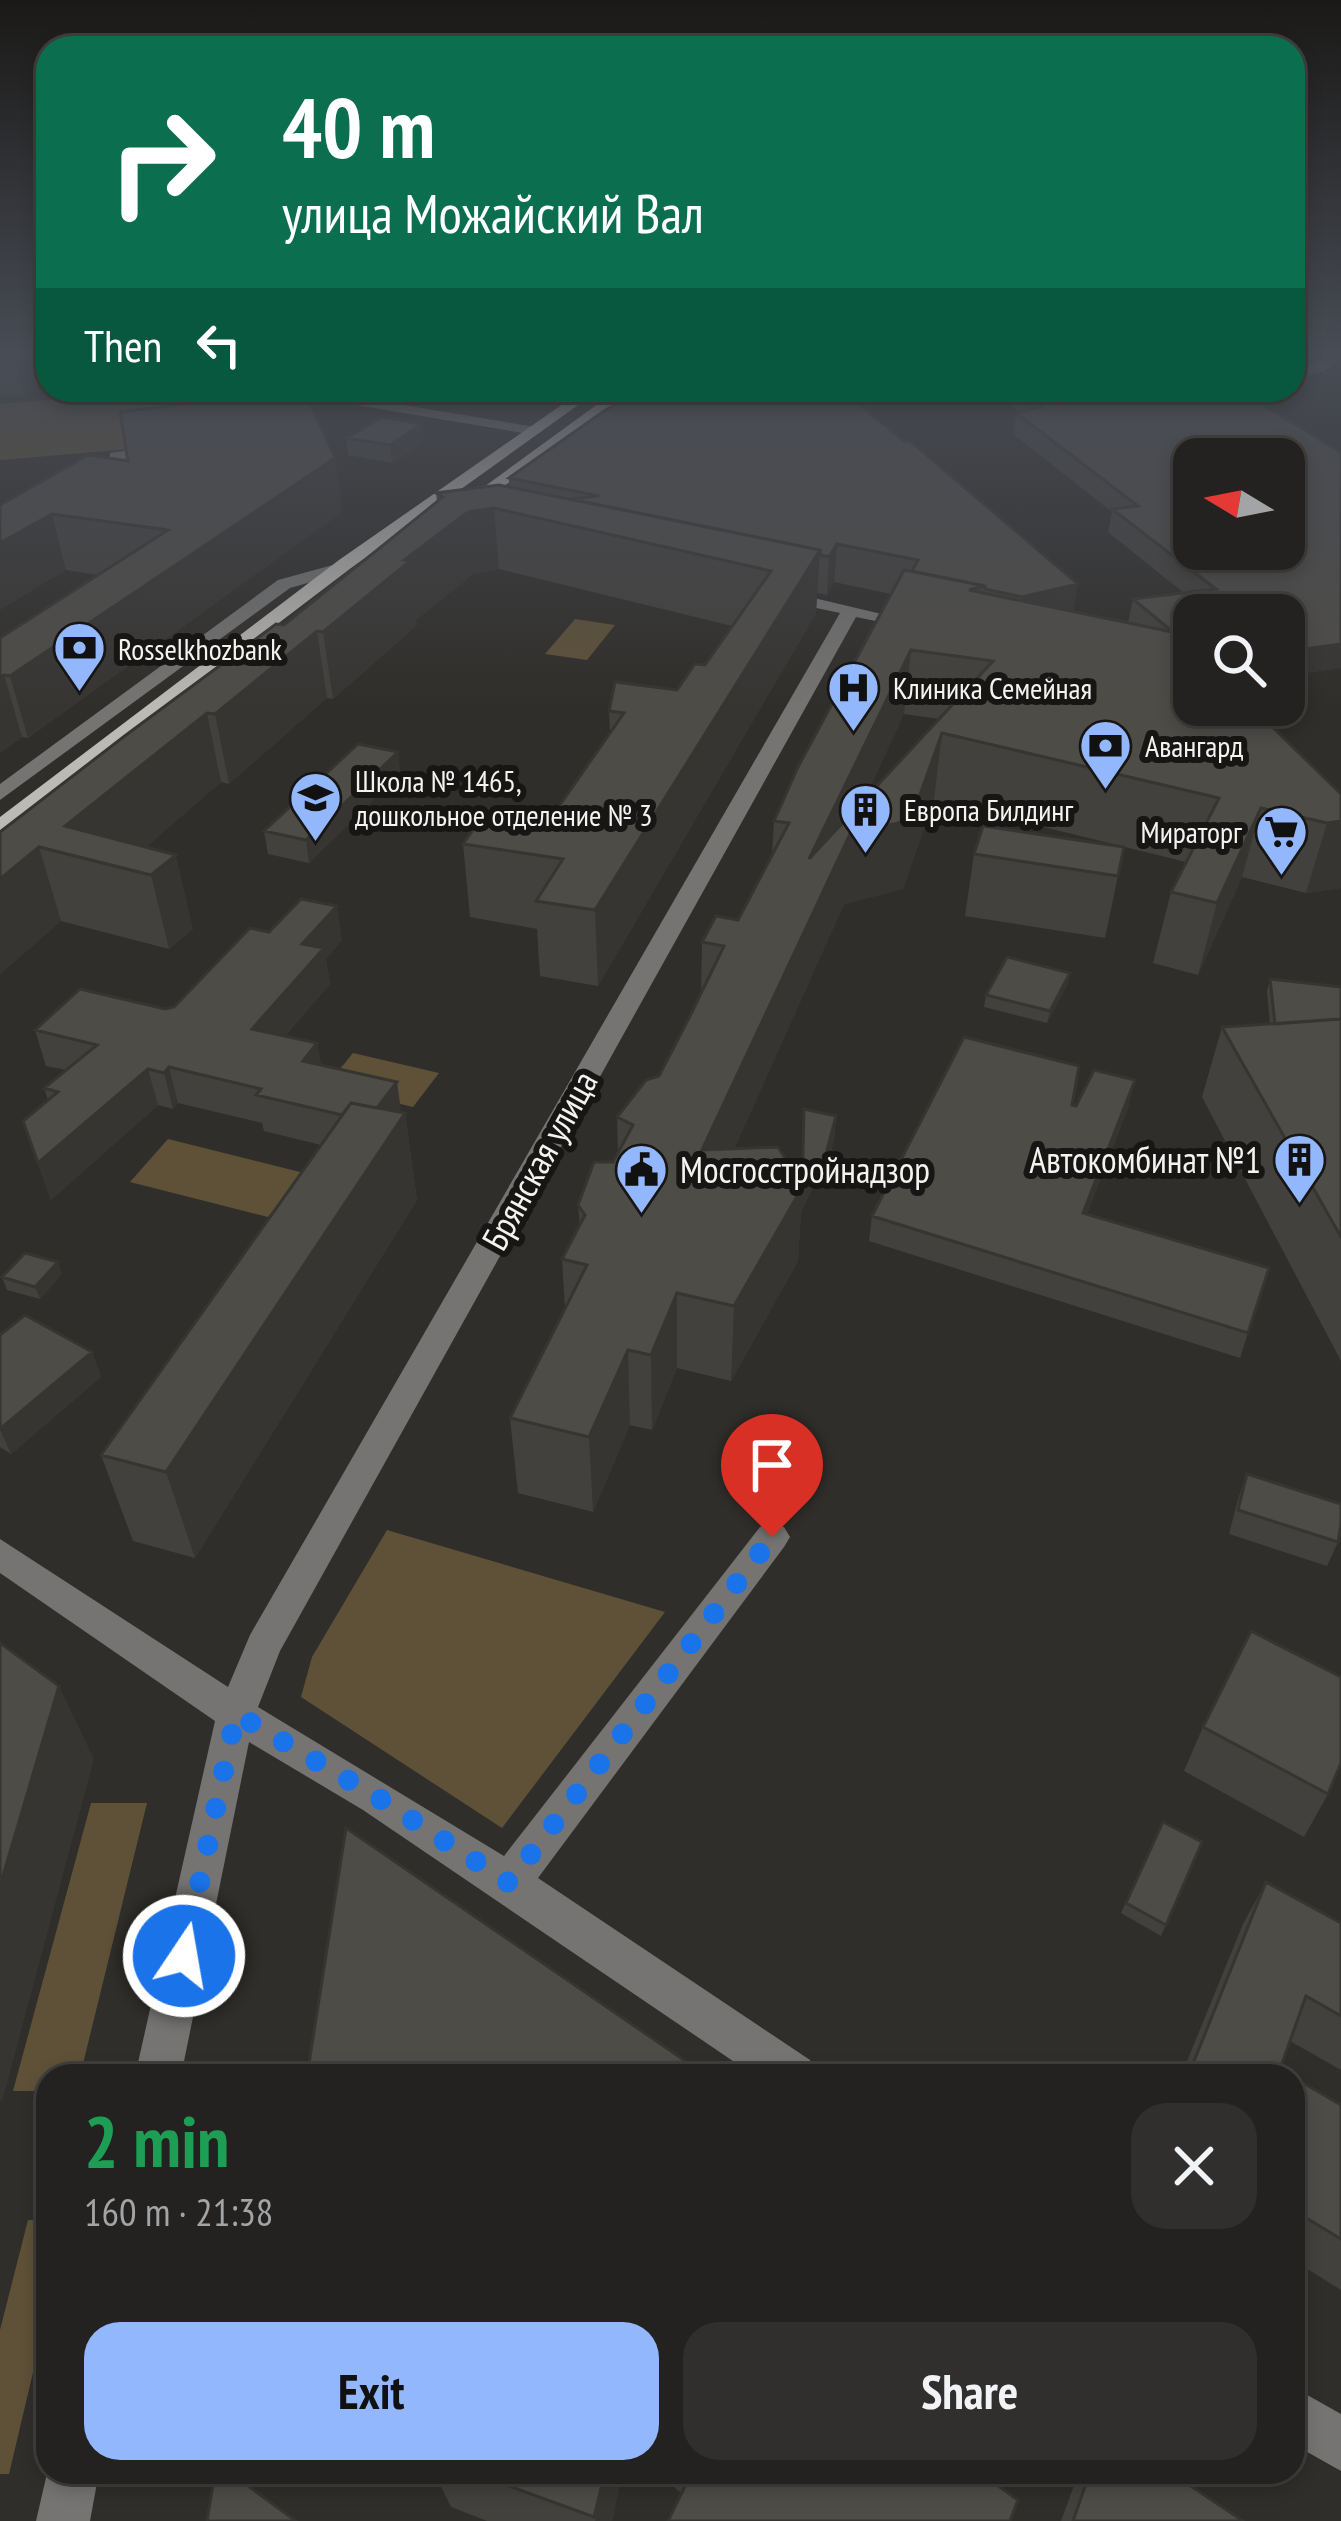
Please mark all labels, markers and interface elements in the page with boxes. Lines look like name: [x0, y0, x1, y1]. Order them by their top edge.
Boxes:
text: 40 m: [282, 72, 435, 181]
icon: right: [84, 84, 240, 240]
text: улица Можайский Вал: [282, 178, 704, 248]
icon: left: [186, 312, 252, 378]
text: Then: [84, 316, 162, 374]
north arrow: [1173, 438, 1305, 570]
map controls: [1173, 438, 1305, 726]
button: search: [1173, 594, 1305, 726]
bank icon: Rosselkhozbank: [51, 620, 107, 694]
place label: Rosselkhozbank: [118, 629, 282, 668]
hospital icon: Клиника Семейная: [826, 659, 882, 733]
place label: Клиника Семейная: [893, 668, 1092, 707]
bank icon: Авангард: [1078, 717, 1134, 791]
place label: Авангард: [1145, 726, 1243, 765]
place label: Школа № 1465, дошкольное отделение № 3: [355, 761, 652, 834]
school or university icon: Школа № 1465, дошкольное отделение № 3: [288, 769, 344, 843]
building icon: Европа Билдинг: [837, 781, 893, 855]
place label: Европа Билдинг: [904, 790, 1073, 829]
supermarket icon: Мираторг: [1253, 803, 1309, 877]
place label: Мираторг: [1141, 812, 1242, 851]
street label: Брянская улица: [471, 1062, 607, 1258]
building icon: Автокомбинат №1: [1272, 1131, 1328, 1205]
place label: Автокомбинат №1: [1029, 1136, 1261, 1183]
public building icon: Мосгосстройнадзор: [613, 1141, 669, 1215]
place label: Мосгосстройнадзор: [680, 1146, 930, 1193]
pin: [721, 1414, 823, 1537]
icon: arrive: [739, 1432, 805, 1498]
position arrow: [121, 1893, 247, 2019]
text: 2 min: [84, 2094, 229, 2187]
button: close: [1131, 2103, 1257, 2229]
text: 160 m · 21:38: [84, 2186, 273, 2237]
button: Exit: [84, 2322, 659, 2460]
button: Share: [683, 2322, 1257, 2460]

